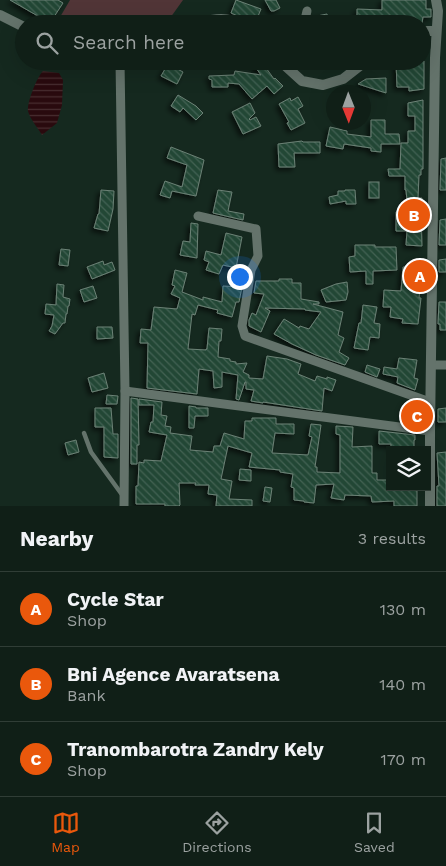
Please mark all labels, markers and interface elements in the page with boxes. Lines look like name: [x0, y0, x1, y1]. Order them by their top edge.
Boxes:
search box: [15, 15, 431, 70]
icon: search: [33, 29, 61, 57]
text: Search here: [73, 31, 184, 54]
north arrow: [326, 85, 371, 130]
pin: B: [398, 196, 430, 234]
pin: A: [404, 257, 436, 295]
your location: [227, 264, 253, 290]
pin: C: [401, 397, 433, 435]
map controls: [386, 446, 431, 491]
button: layers: [386, 446, 431, 491]
text: Nearby: [20, 526, 93, 551]
text: 3 results: [358, 529, 426, 548]
text: Cycle Star: [67, 588, 164, 611]
text: A: [31, 600, 41, 619]
text: 130 m: [380, 600, 426, 619]
text: Shop: [67, 611, 107, 630]
text: Bni Agence Avaratsena: [67, 663, 280, 686]
text: B: [31, 675, 41, 694]
text: 140 m: [379, 675, 426, 694]
text: Bank: [67, 686, 105, 705]
text: Tranombarotra Zandry Kely: [67, 738, 324, 761]
text: C: [31, 750, 41, 769]
text: 170 m: [380, 750, 426, 769]
text: Shop: [67, 761, 107, 780]
tab: Map: [51, 809, 80, 855]
tab: Directions: [182, 809, 252, 855]
tab: Saved: [354, 809, 395, 855]

